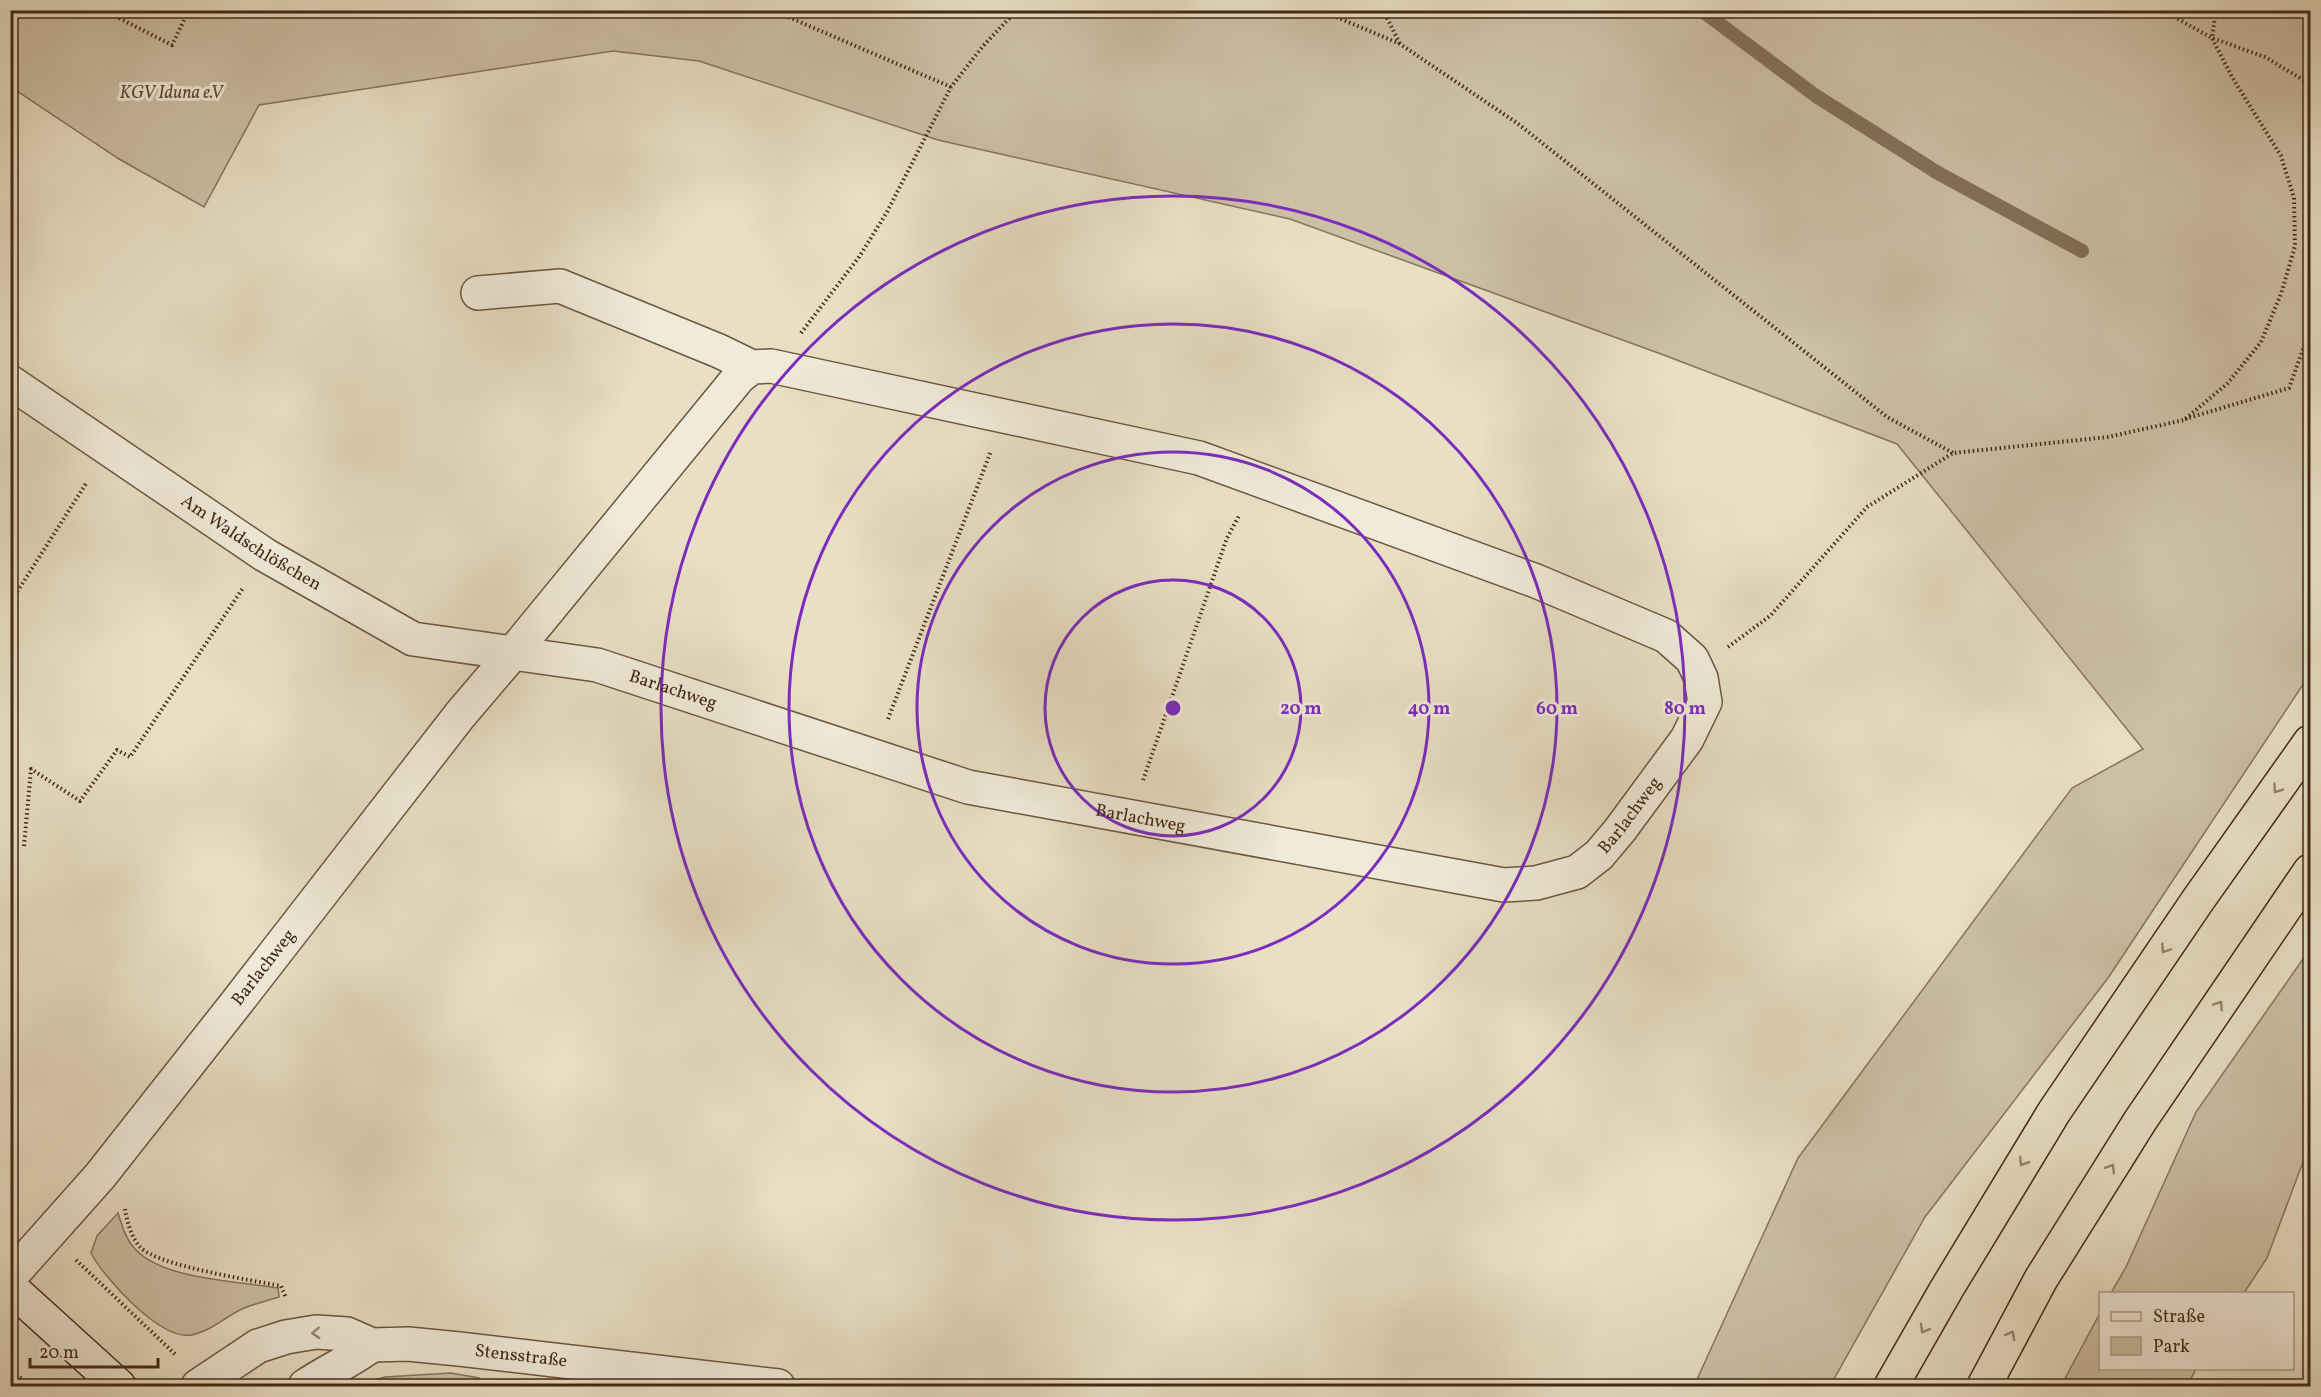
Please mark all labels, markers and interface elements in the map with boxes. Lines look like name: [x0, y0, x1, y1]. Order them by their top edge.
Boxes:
park label: KGV Iduna e.V: [119, 81, 225, 106]
street label: Am Waldschlößchen: [176, 489, 326, 597]
street label: Barlachweg: [626, 664, 720, 716]
text: 20 m: [1280, 697, 1322, 722]
text: 40 m: [1408, 697, 1450, 722]
text: 60 m: [1536, 697, 1578, 722]
text: 80 m: [1664, 697, 1706, 722]
centre of rings: [1163, 698, 1183, 718]
street label: Barlachweg: [1592, 772, 1667, 860]
one-way arrow: [2273, 783, 2284, 794]
street label: Barlachweg: [1093, 798, 1188, 839]
street label: Barlachweg: [226, 924, 302, 1012]
one-way arrow: [2160, 943, 2172, 953]
one-way arrow: [2212, 1001, 2223, 1012]
one-way arrow: [2019, 1156, 2031, 1166]
one-way arrow: [2104, 1163, 2115, 1174]
legend: [2099, 1292, 2294, 1370]
text: Straße: [2153, 1305, 2205, 1330]
one-way arrow: [1919, 1323, 1931, 1334]
one-way arrow: [311, 1326, 320, 1339]
scale bar: [30, 1331, 158, 1369]
one-way arrow: [2004, 1331, 2015, 1341]
text: Park: [2153, 1335, 2190, 1360]
street label: Stensstraße: [473, 1338, 569, 1374]
text: 20 m: [39, 1341, 79, 1366]

